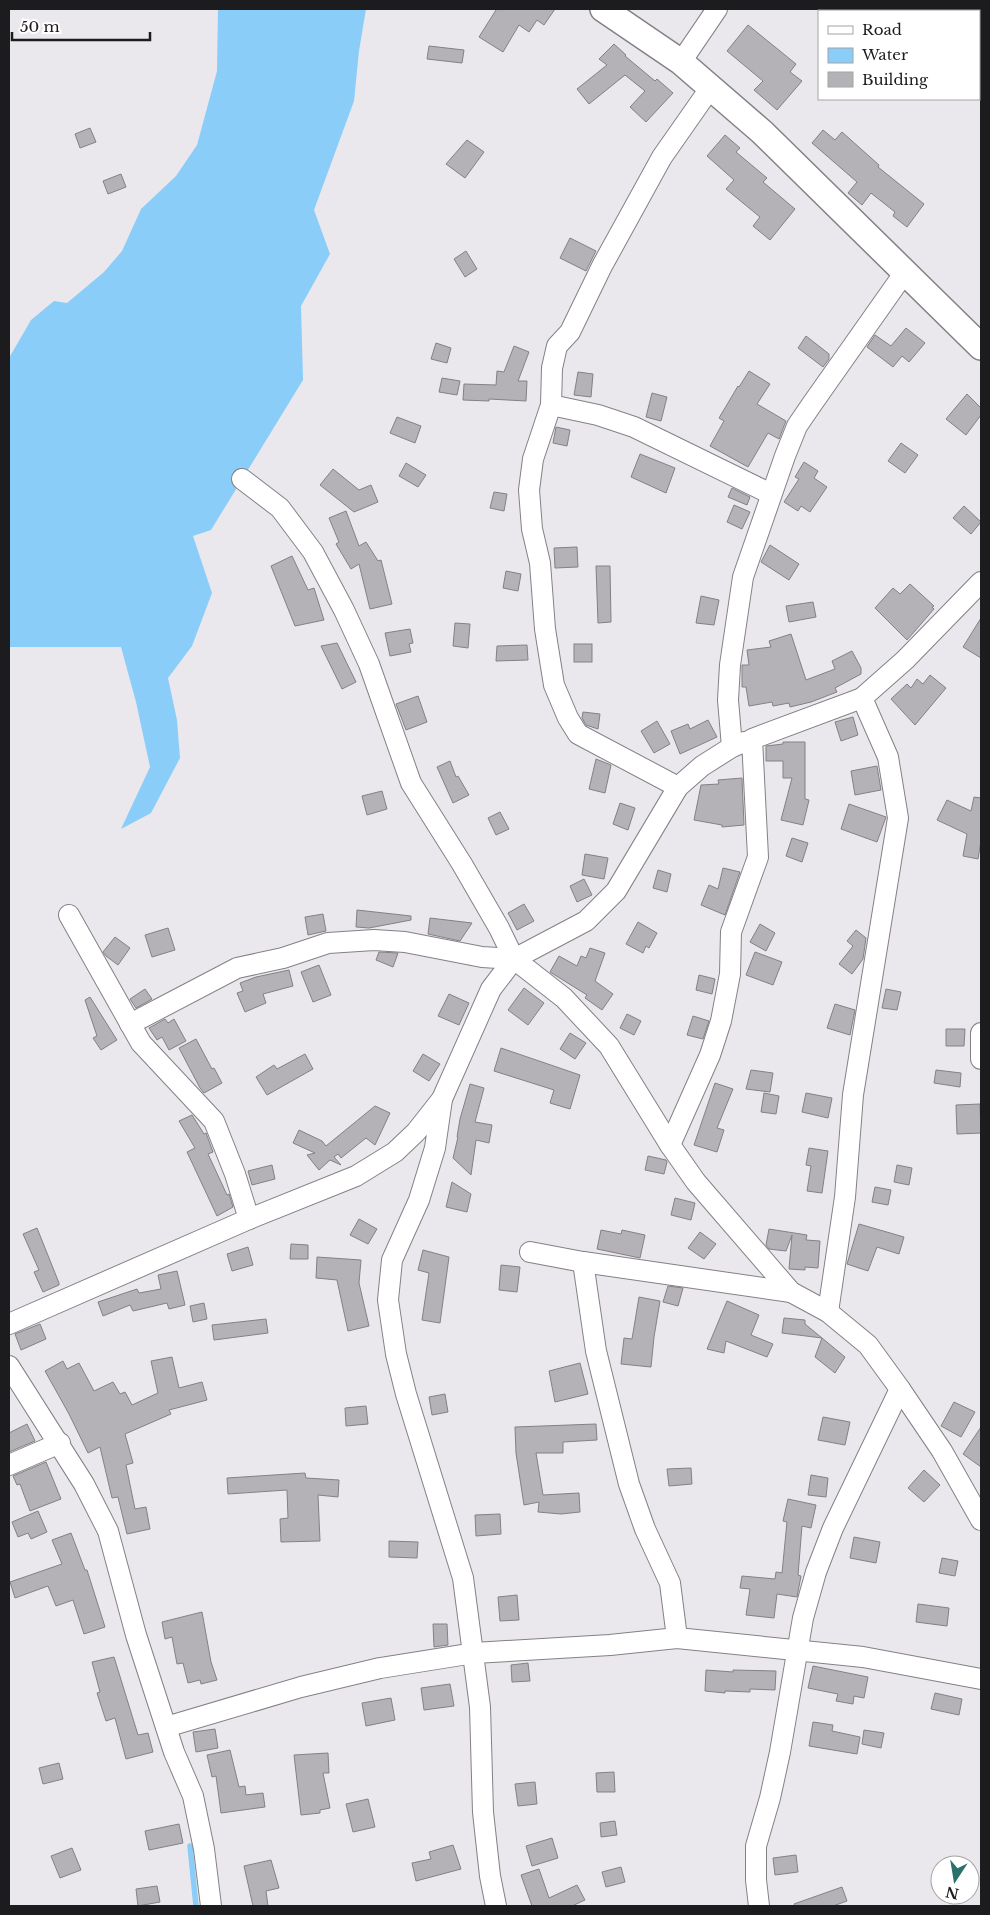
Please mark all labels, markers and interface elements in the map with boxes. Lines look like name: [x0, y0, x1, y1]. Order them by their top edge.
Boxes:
scale bar: [12, 10, 150, 42]
legend: [818, 10, 980, 100]
text: 50 m: [20, 17, 60, 36]
text: Road: [862, 20, 902, 39]
text: Water: [861, 45, 909, 64]
text: Building: [862, 70, 929, 89]
north arrow: [930, 1855, 980, 1905]
text: N: [944, 1883, 961, 1903]

